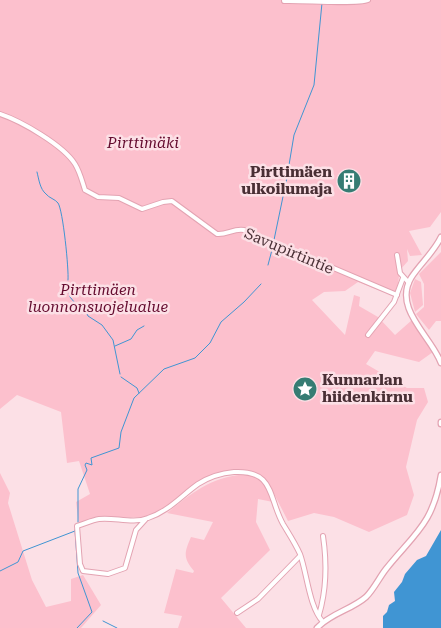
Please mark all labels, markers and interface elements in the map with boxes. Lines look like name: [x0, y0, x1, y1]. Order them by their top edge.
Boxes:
park label: Pirttimäki: [106, 134, 179, 152]
place label: Pirttimäen ulkoilumaja: [241, 163, 332, 198]
building icon: Pirttimäen ulkoilumaja: [336, 168, 362, 194]
street label: Savupirtintie: [242, 224, 336, 278]
park label: Pirttimäen luonnonsuojelualue: [28, 281, 168, 316]
place label: Kunnarlan hiidenkirnu: [322, 371, 413, 406]
place icon: Kunnarlan hiidenkirnu: [292, 376, 318, 402]

